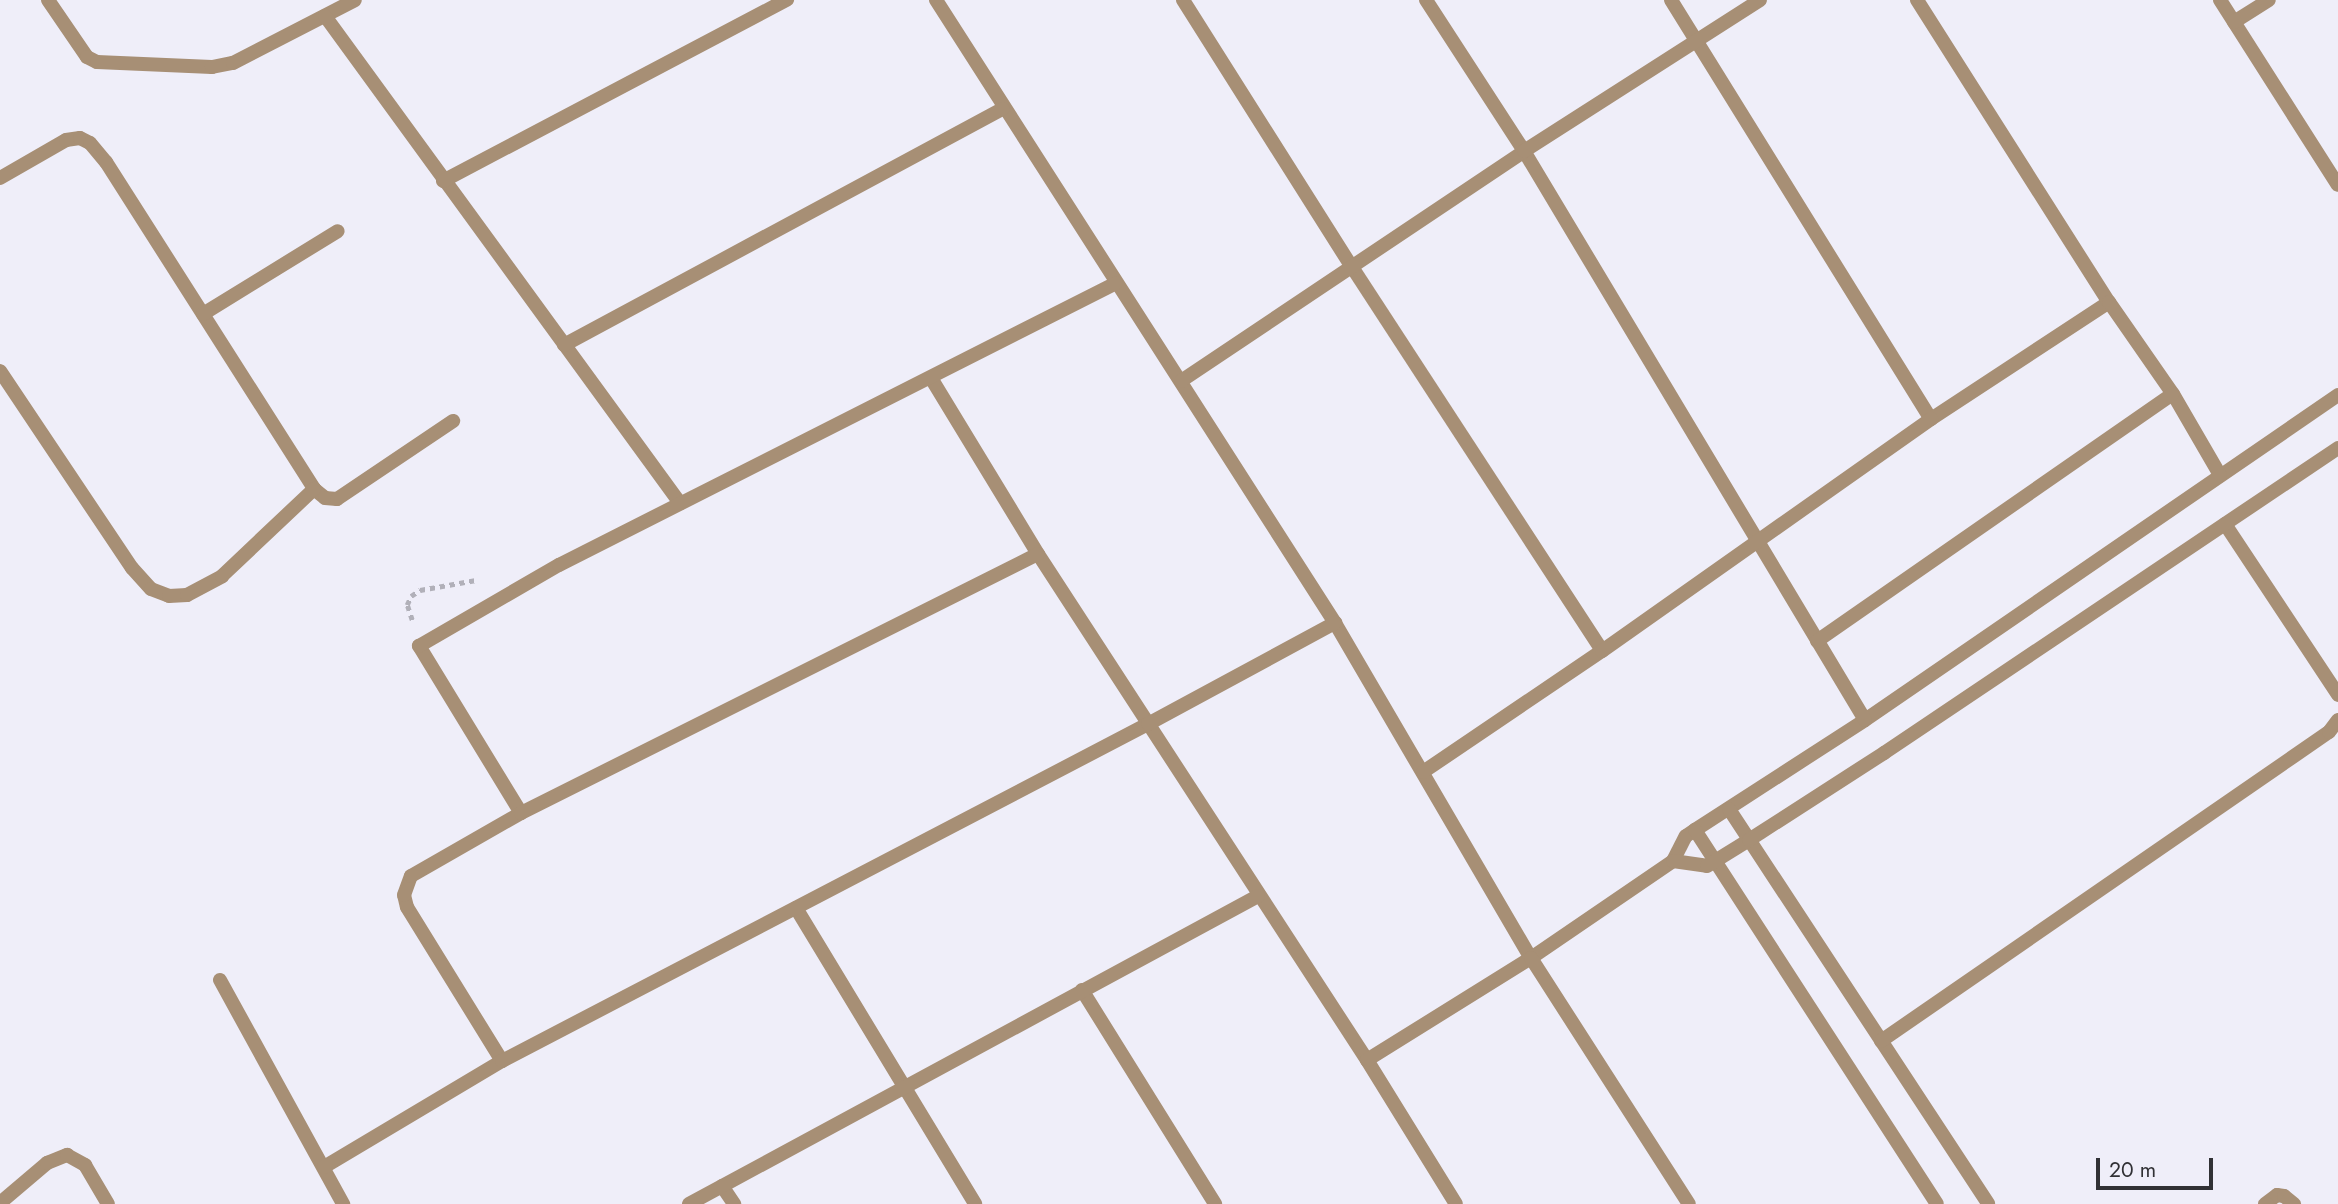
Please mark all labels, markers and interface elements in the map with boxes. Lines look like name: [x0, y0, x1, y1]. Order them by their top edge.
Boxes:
scale bar: [2100, 1144, 2217, 1188]
text: 20 m: [2109, 1155, 2156, 1185]

